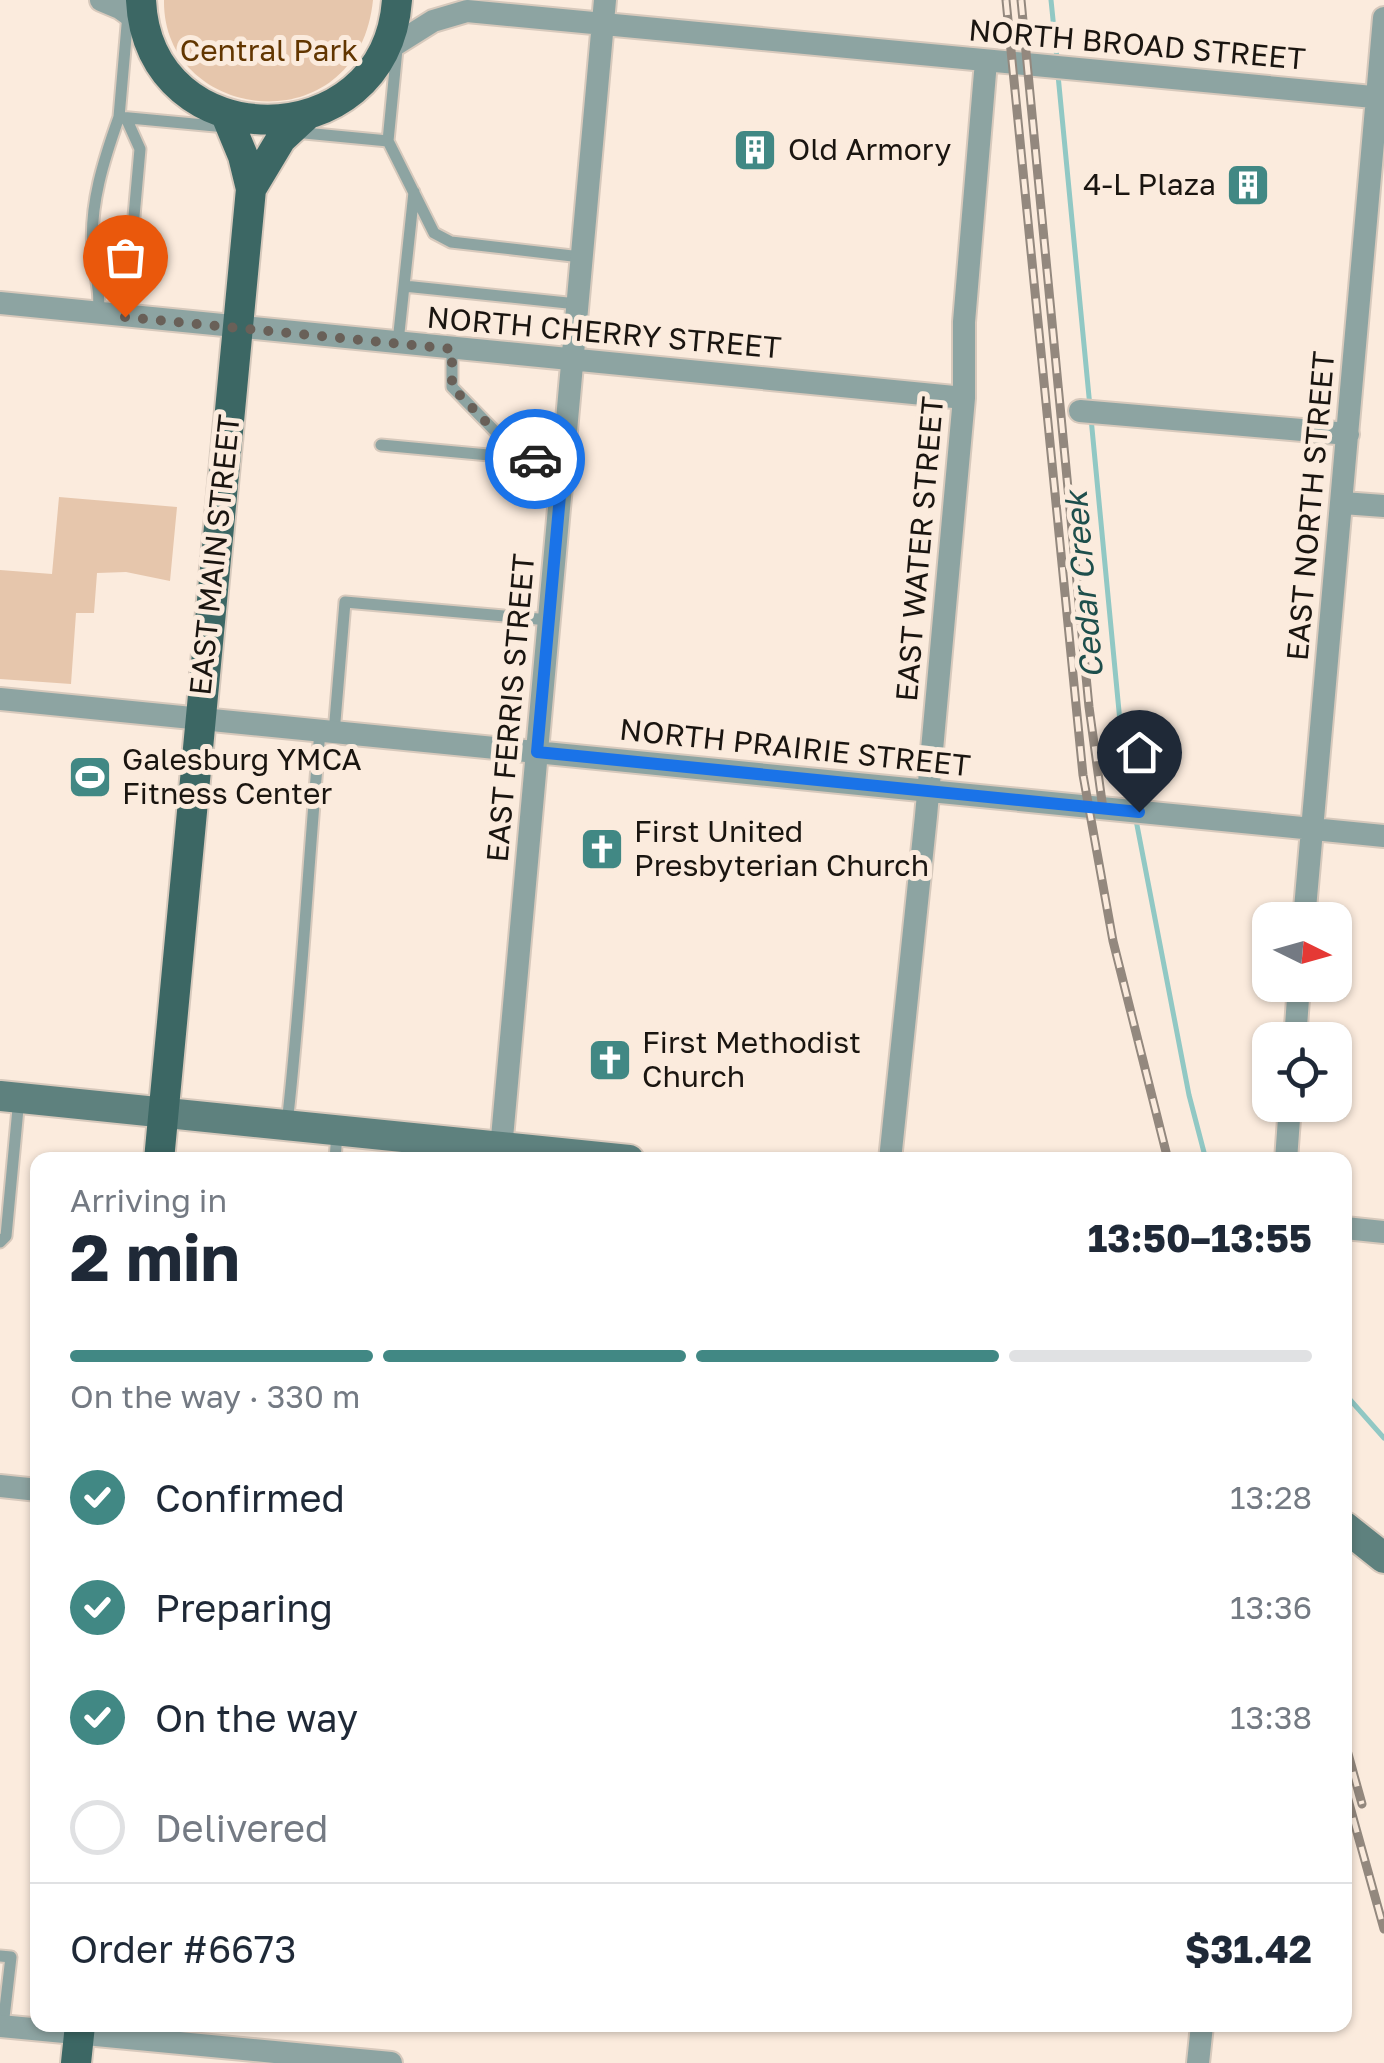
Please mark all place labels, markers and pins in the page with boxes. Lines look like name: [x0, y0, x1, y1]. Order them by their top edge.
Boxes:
building icon: Old Armory: [732, 127, 778, 173]
place label: Old Armory: [788, 131, 951, 167]
building icon: 4-L Plaza: [1225, 162, 1271, 208]
place label: 4-L Plaza: [1083, 166, 1216, 202]
pin: [83, 215, 168, 318]
pin: [1097, 710, 1182, 813]
place label: Galesburg YMCA Fitness Center: [122, 741, 362, 811]
sports icon: Galesburg YMCA Fitness Center: [67, 754, 113, 800]
place label: First United Presbyterian Church: [634, 813, 929, 883]
church icon: First United Presbyterian Church: [579, 826, 625, 872]
place label: First Methodist Church: [642, 1024, 861, 1094]
church icon: First Methodist Church: [587, 1037, 633, 1083]

